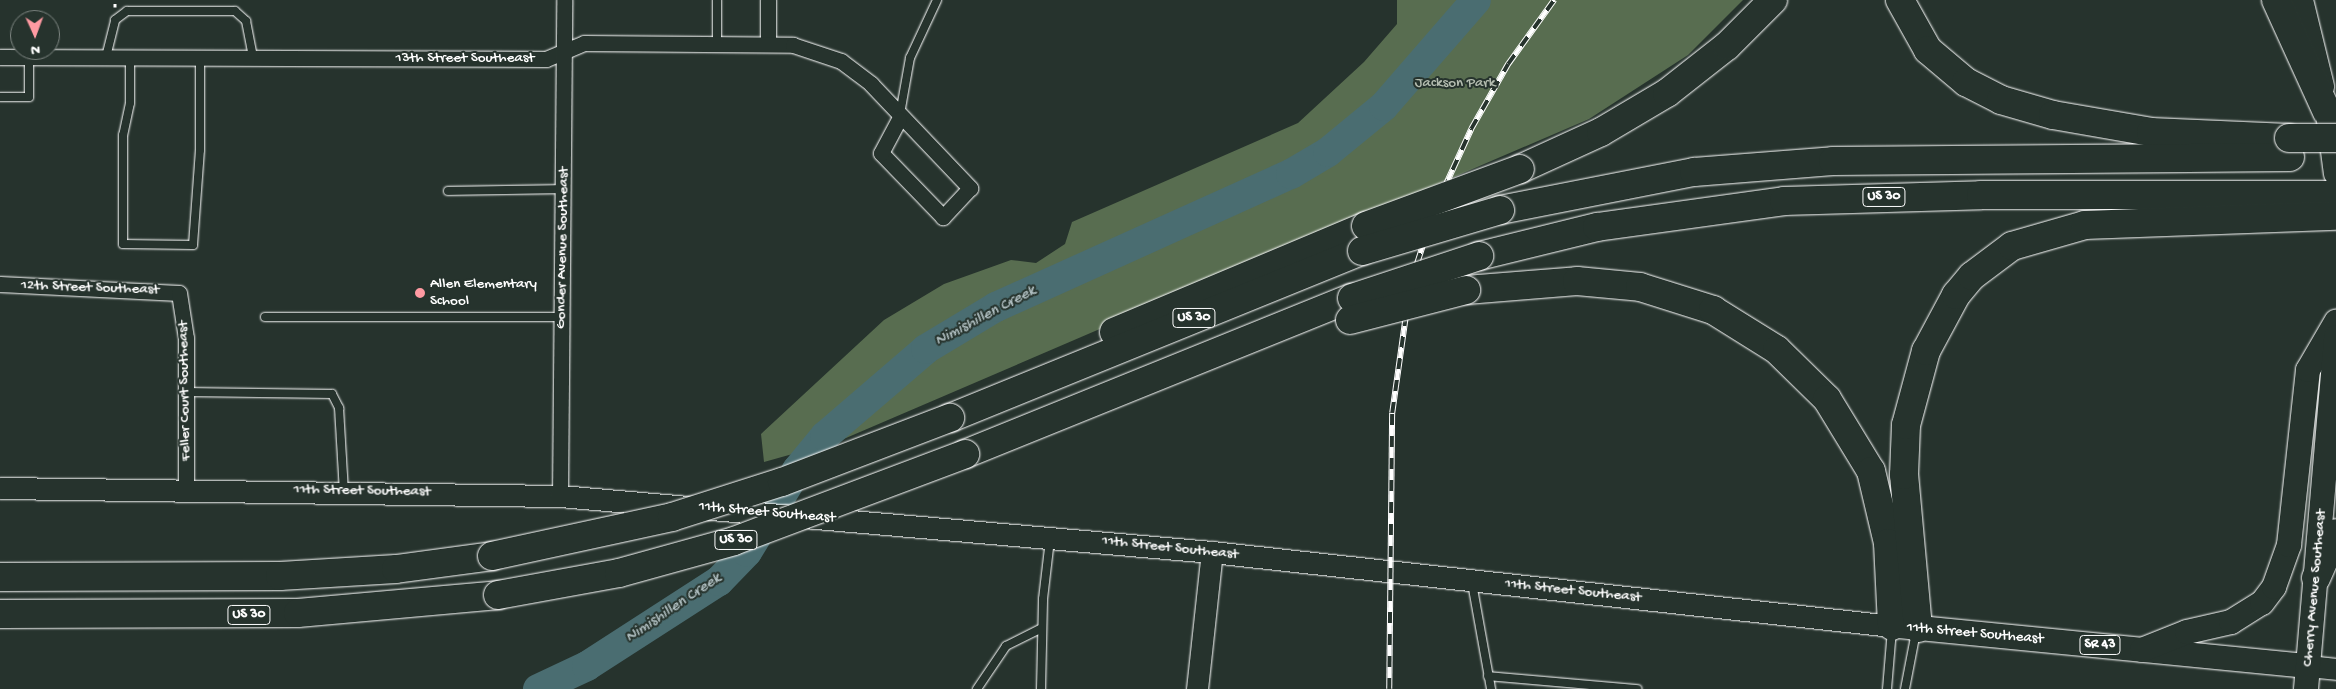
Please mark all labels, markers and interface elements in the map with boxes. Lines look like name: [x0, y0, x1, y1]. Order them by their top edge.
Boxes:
north arrow: [10, 10, 60, 60]
text: N: [31, 41, 40, 58]
street label: 13th Street Southeast: [396, 50, 534, 68]
park label: Jackson Park: [1415, 75, 1495, 93]
street label: Gonder Avenue Southeast: [553, 167, 573, 329]
road number: US 30: [1862, 186, 1906, 208]
place label: Allen Elementary School: [430, 275, 537, 310]
street label: 12th Street Southeast: [21, 277, 159, 299]
water label: Nimishillen Creek: [932, 282, 1040, 352]
marker: Allen Elementary School: [414, 287, 426, 299]
road number: US 30: [1172, 306, 1216, 330]
street label: Feller Court Southeast: [175, 321, 195, 461]
street label: 11th Street Southeast: [293, 481, 431, 501]
street label: 11th Street Southeast: [698, 498, 836, 528]
street label: Cherry Avenue Southeast: [2299, 509, 2331, 667]
road number: US 30: [714, 528, 758, 552]
street label: 11th Street Southeast: [1101, 532, 1239, 564]
water label: Nimishillen Creek: [622, 570, 726, 648]
street label: 11th Street Southeast: [1504, 575, 1642, 607]
road number: US 30: [226, 604, 272, 626]
street label: 11th Street Southeast: [1906, 619, 2044, 649]
road number: SR 43: [2079, 634, 2121, 656]

